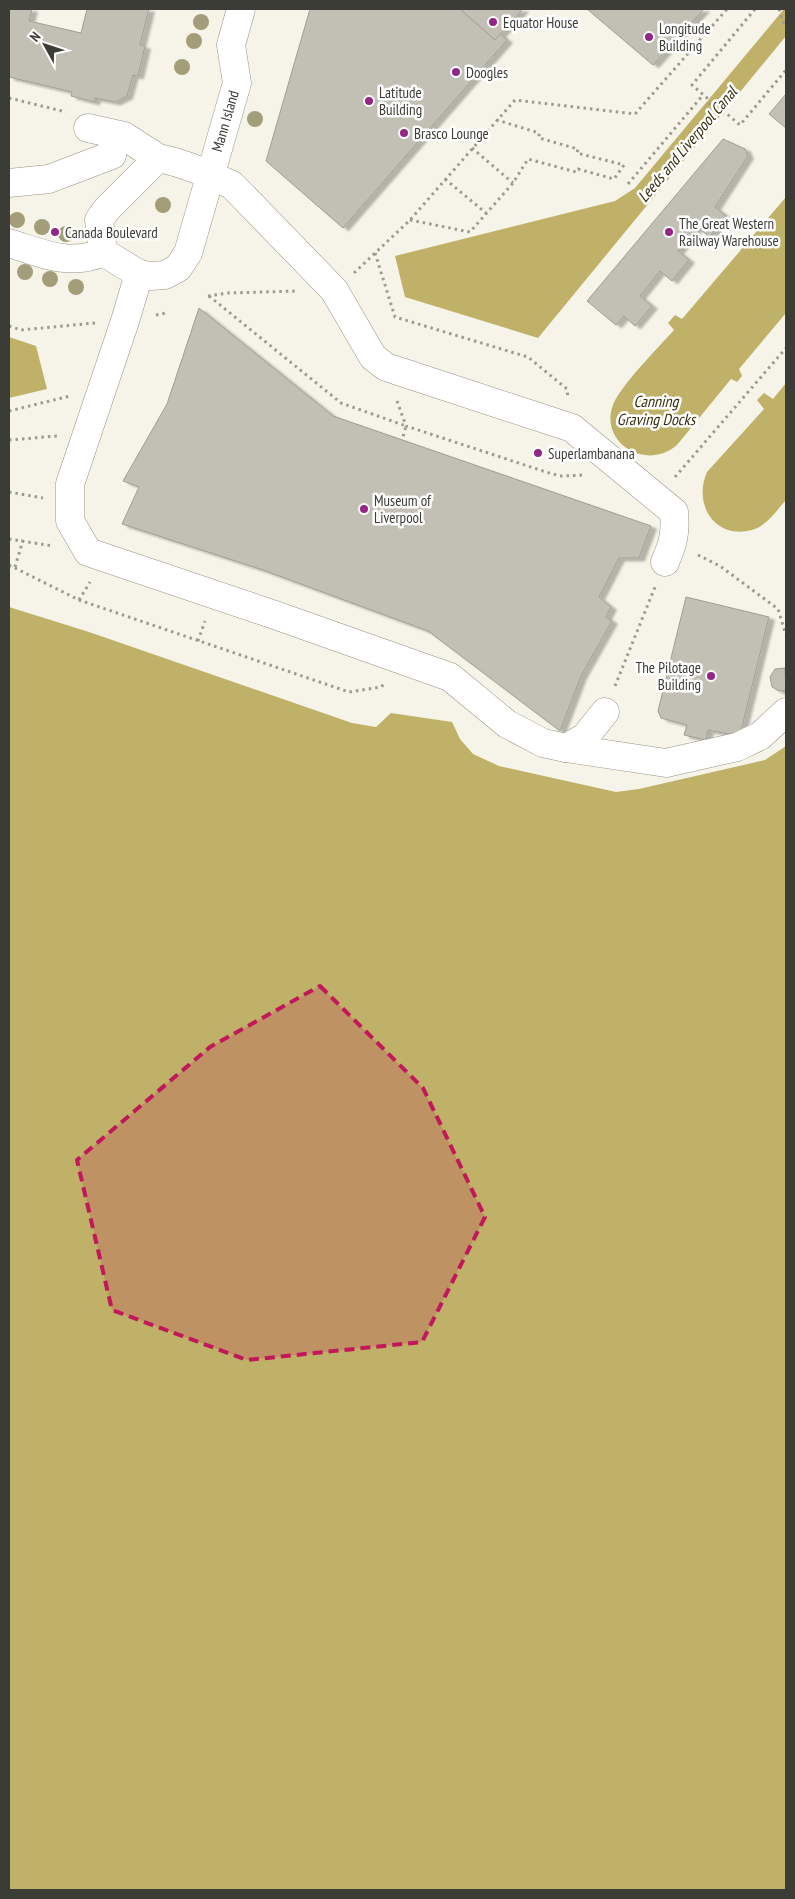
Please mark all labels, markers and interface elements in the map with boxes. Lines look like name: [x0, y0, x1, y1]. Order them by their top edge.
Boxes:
place label: Equator House: [503, 13, 579, 32]
marker: Equator House: [487, 16, 499, 28]
place label: Longitude Building: [659, 19, 711, 55]
north arrow: [20, 20, 70, 70]
text: N: [26, 28, 44, 45]
marker: Longitude Building: [643, 31, 655, 43]
place label: Doogles: [466, 63, 508, 82]
marker: Doogles: [450, 66, 462, 78]
water label: Leeds and Liverpool Canal: [633, 81, 742, 206]
place label: Latitude Building: [379, 83, 422, 119]
street label: Mann Island: [207, 88, 243, 154]
marker: Latitude Building: [363, 95, 375, 107]
place label: Brasco Lounge: [414, 124, 489, 143]
marker: Brasco Lounge: [398, 127, 410, 139]
place label: The Great Western Railway Warehouse: [679, 214, 779, 250]
place label: Canada Boulevard: [65, 223, 158, 242]
marker: Canada Boulevard: [49, 226, 61, 238]
marker: The Great Western Railway Warehouse: [663, 226, 675, 238]
water label: Canning Graving Docks: [617, 391, 697, 429]
place label: Superlambanana: [548, 444, 635, 463]
marker: Superlambanana: [532, 447, 544, 459]
place label: Museum of Liverpool: [374, 491, 432, 527]
marker: Museum of Liverpool: [358, 503, 370, 515]
place label: The Pilotage Building: [636, 658, 701, 694]
marker: The Pilotage Building: [705, 670, 717, 682]

